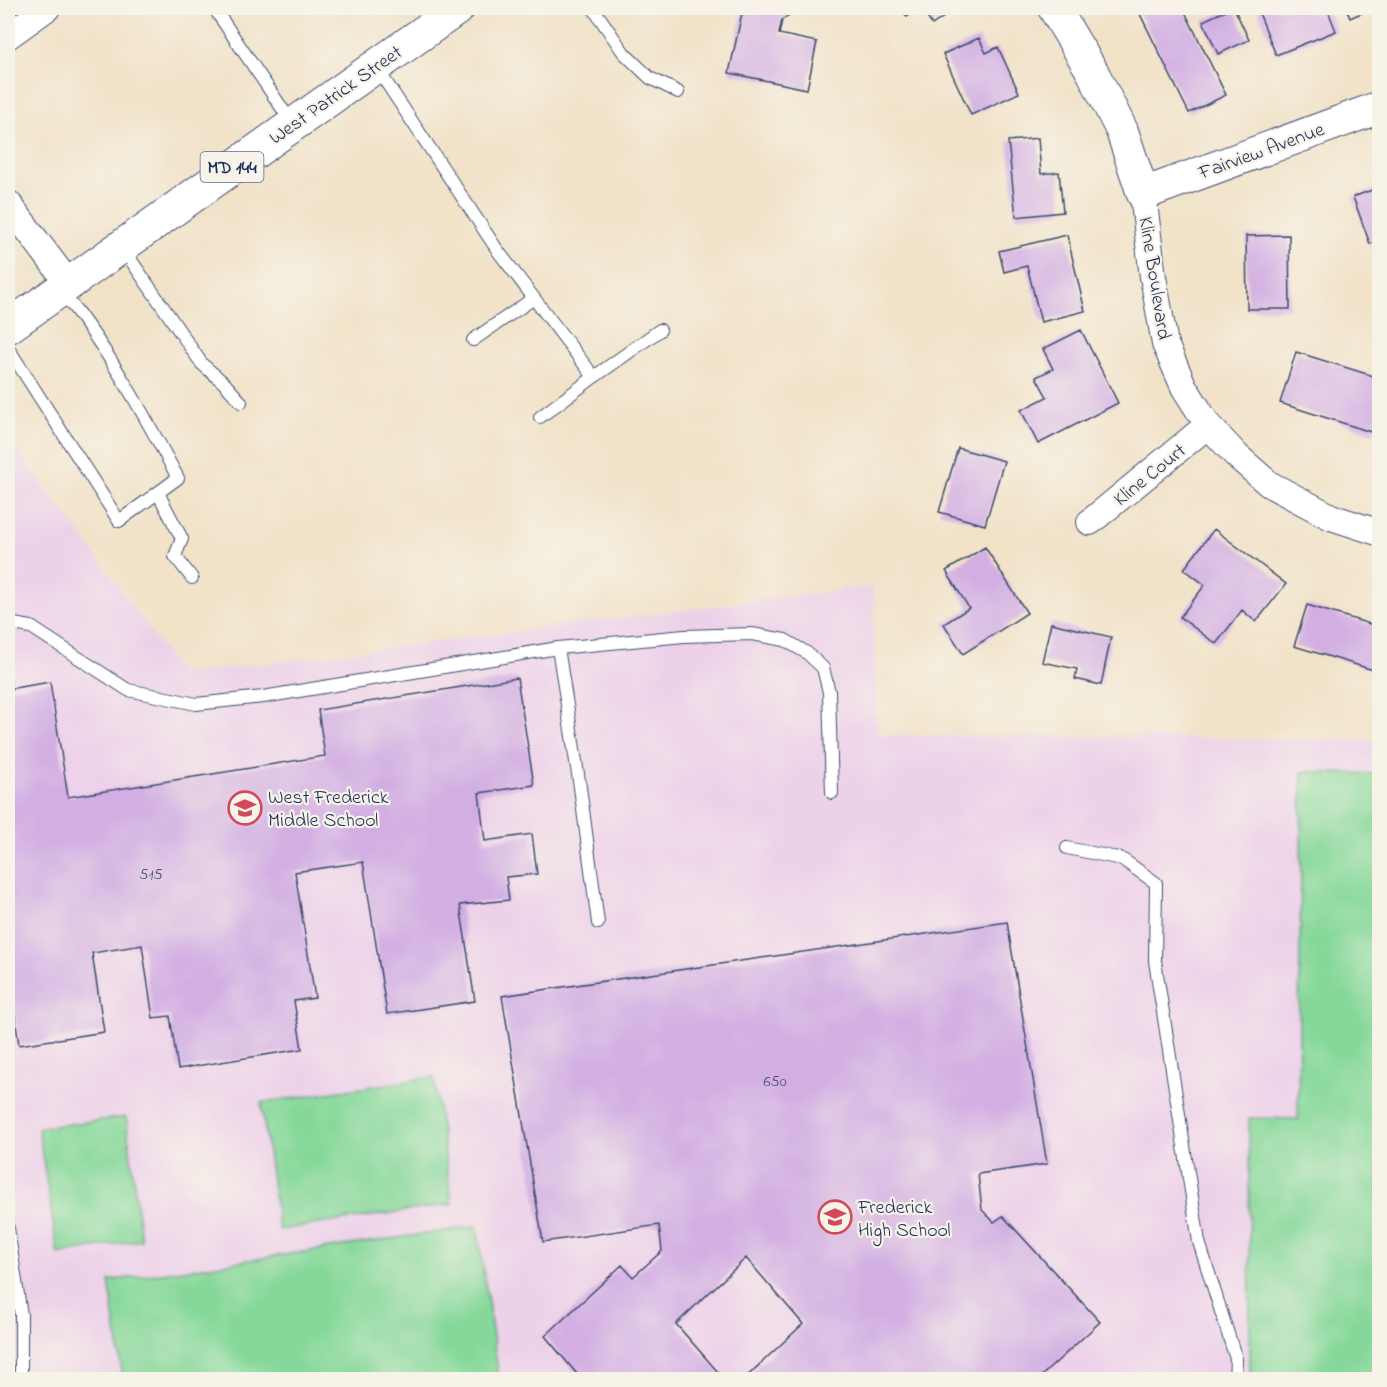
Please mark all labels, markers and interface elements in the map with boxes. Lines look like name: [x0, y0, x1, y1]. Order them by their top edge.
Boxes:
street label: West Patrick Street: [264, 39, 409, 153]
street label: Fairview Avenue: [1194, 116, 1329, 189]
road number: MD 144: [200, 152, 264, 182]
street label: Kline Boulevard: [1130, 215, 1178, 342]
street label: Kline Court: [1108, 437, 1193, 514]
place label: West Frederick Middle School: [268, 784, 389, 836]
school or university icon: West Frederick Middle School: [227, 790, 263, 826]
house number: 515: [139, 863, 163, 887]
house number: 650: [763, 1070, 787, 1094]
place label: Frederick High School: [857, 1194, 951, 1247]
school or university icon: Frederick High School: [817, 1199, 853, 1235]

